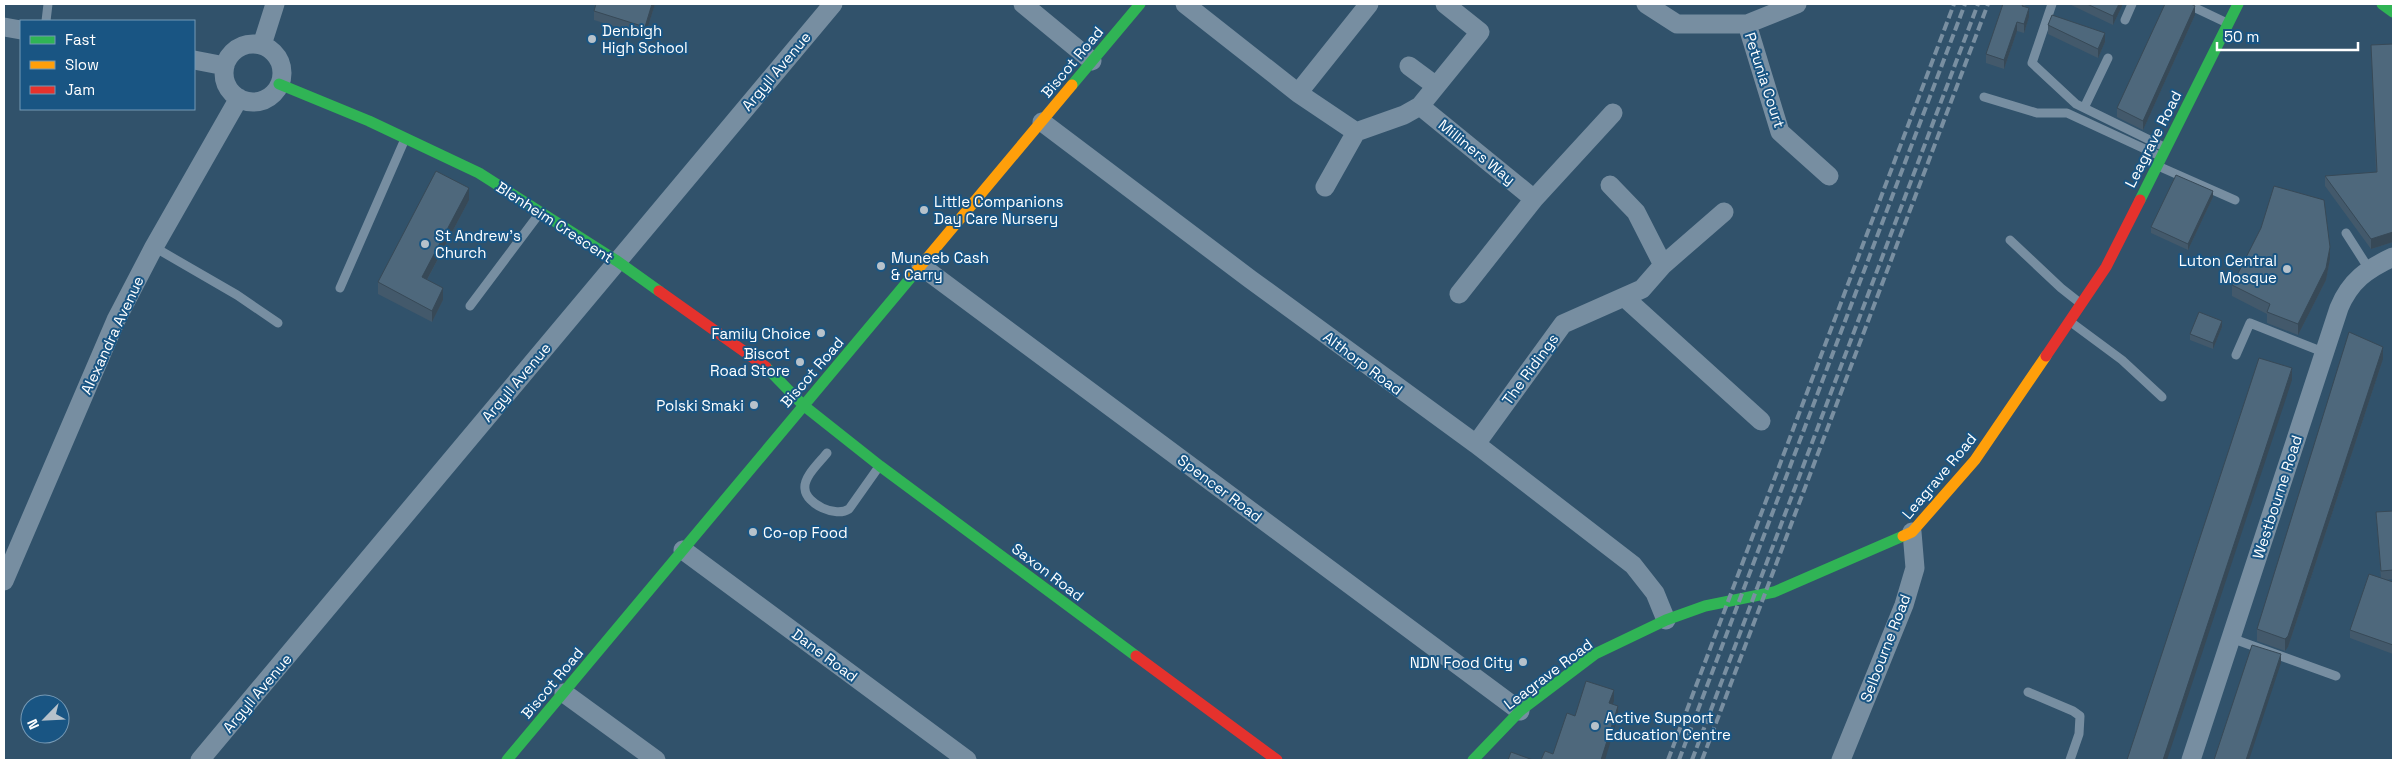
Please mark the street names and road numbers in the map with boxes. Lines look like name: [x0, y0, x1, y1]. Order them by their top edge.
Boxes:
street label: Biscot Road: [1037, 23, 1107, 101]
street label: Argyll Avenue: [737, 27, 815, 115]
street label: Petunia Court: [1741, 30, 1789, 130]
street label: Leagrave Road: [2120, 87, 2186, 191]
street label: Milliners Way: [1435, 115, 1519, 189]
street label: Blenheim Crescent: [493, 177, 617, 267]
street label: Alexandra Avenue: [76, 273, 148, 397]
street label: Althorp Road: [1320, 327, 1406, 399]
street label: The Ridings: [1498, 329, 1562, 409]
street label: Biscot Road: [776, 333, 848, 411]
street label: Argyll Avenue: [477, 338, 555, 426]
street label: Leagrave Road: [1898, 429, 1980, 523]
street label: Westbourne Road: [2248, 433, 2306, 561]
street label: Spencer Road: [1174, 450, 1266, 526]
street label: Saxon Road: [1008, 539, 1088, 605]
street label: Selbourne Road: [1856, 591, 1914, 705]
street label: Dane Road: [788, 624, 862, 686]
street label: Leagrave Road: [1500, 635, 1596, 713]
street label: Biscot Road: [517, 644, 587, 722]
street label: Argyll Avenue: [218, 649, 296, 737]

